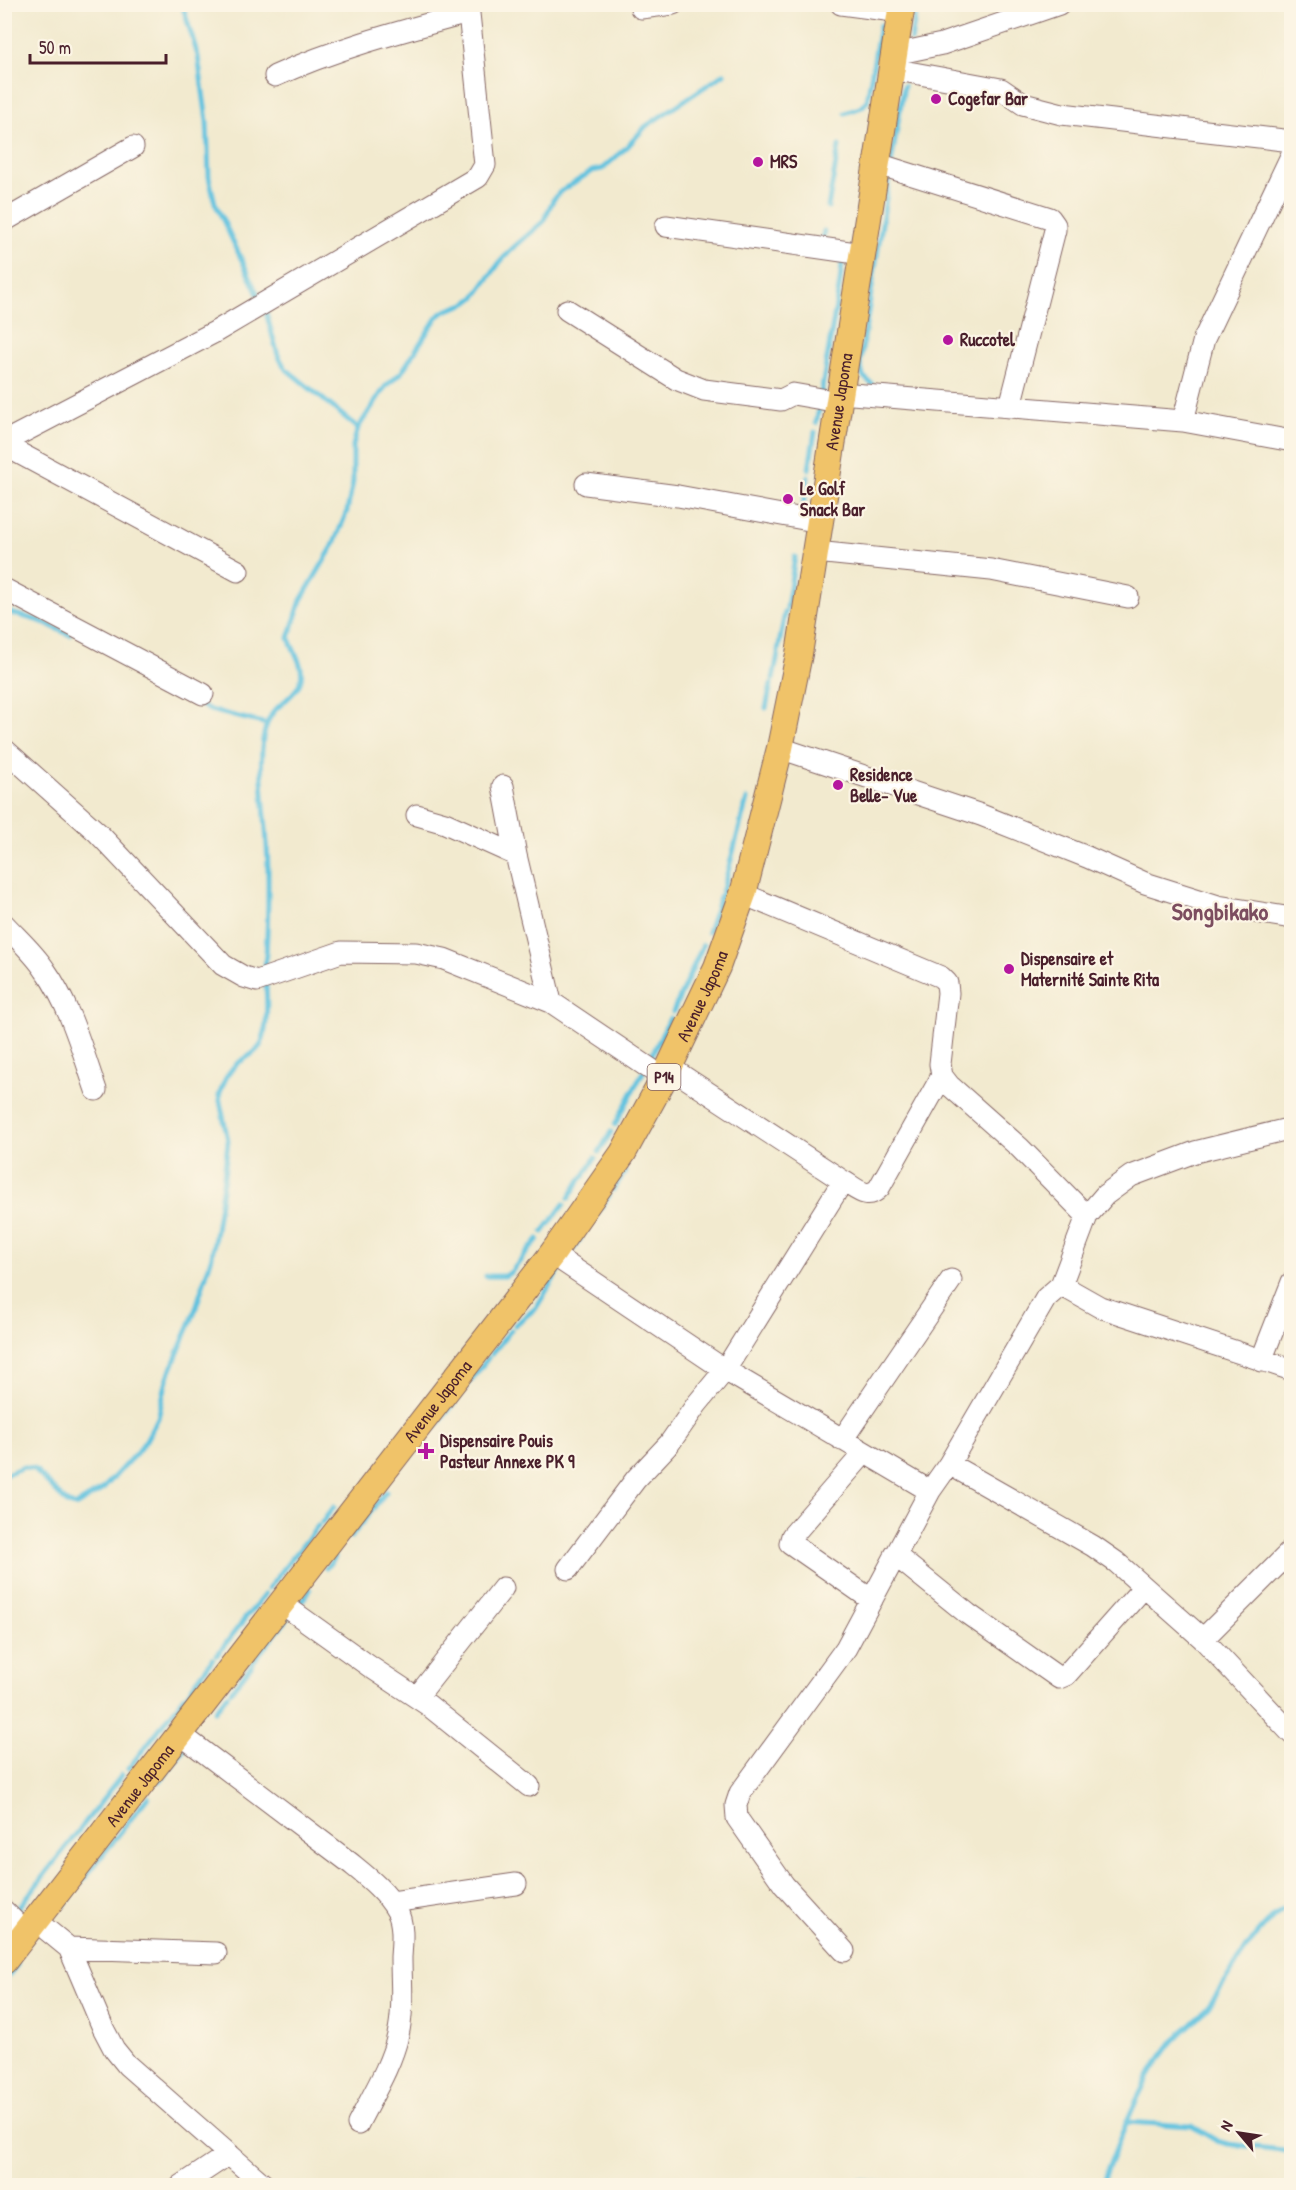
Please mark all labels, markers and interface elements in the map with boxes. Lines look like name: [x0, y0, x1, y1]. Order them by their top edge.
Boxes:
scale bar: [30, 27, 166, 65]
text: 50 m: [39, 35, 71, 60]
place label: Cogefar Bar: [948, 86, 1028, 112]
marker: Cogefar Bar: [929, 92, 943, 106]
place label: MRS: [770, 149, 798, 174]
marker: MRS: [751, 155, 765, 169]
place label: Ruccotel: [960, 327, 1016, 352]
marker: Ruccotel: [941, 333, 955, 347]
street label: Avenue Japoma: [818, 351, 859, 452]
place label: Le Golf Snack Bar: [800, 476, 865, 522]
marker: Le Golf Snack Bar: [781, 492, 795, 506]
place label: Residence Belle- Vue: [850, 762, 918, 808]
marker: Residence Belle- Vue: [831, 778, 845, 792]
district label: Songbikako: [1172, 895, 1269, 928]
place label: Dispensaire et Maternité Sainte Rita: [1021, 946, 1160, 992]
street label: Avenue Japoma: [670, 947, 734, 1046]
marker: Dispensaire et Maternité Sainte Rita: [1002, 962, 1016, 976]
road number: P14: [648, 1064, 680, 1090]
street label: Avenue Japoma: [397, 1355, 477, 1447]
place label: Dispensaire Pouis Pasteur Annexe PK 9: [440, 1428, 575, 1474]
marker: Dispensaire Pouis Pasteur Annexe PK 9: [417, 1442, 435, 1460]
street label: Avenue Japoma: [100, 1739, 179, 1832]
north arrow: [1209, 2103, 1269, 2163]
text: N: [1214, 2116, 1238, 2135]

